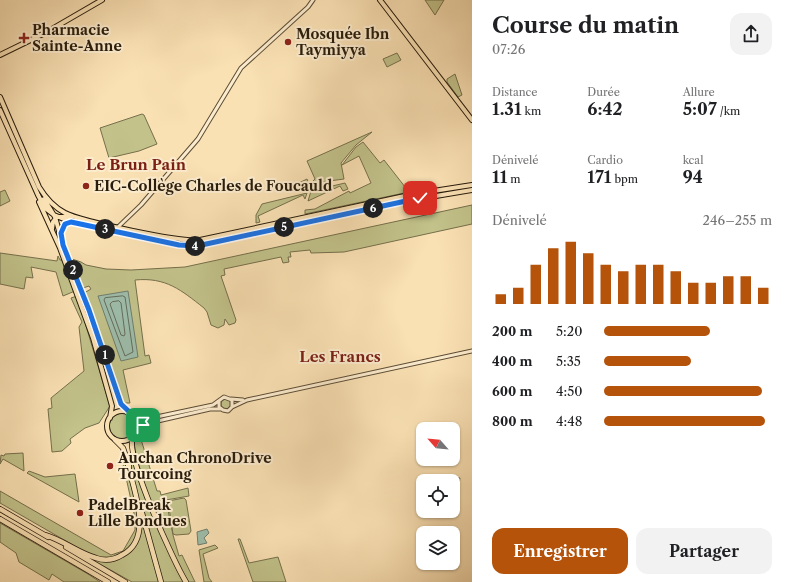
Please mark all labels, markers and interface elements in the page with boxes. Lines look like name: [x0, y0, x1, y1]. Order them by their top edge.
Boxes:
text: Course du matin: [492, 12, 679, 39]
button: share: [730, 13, 772, 55]
place label: Pharmacie Sainte-Anne: [32, 21, 122, 55]
place label: Mosquée Ibn Taymiyya: [296, 25, 390, 59]
marker: Pharmacie Sainte-Anne: [19, 33, 29, 43]
marker: Mosquée Ibn Taymiyya: [283, 37, 293, 47]
text: 07:26: [492, 41, 525, 57]
text: Distance: [492, 85, 538, 99]
text: Durée: [587, 85, 620, 99]
text: Allure: [683, 85, 715, 99]
text: 1.31: [492, 99, 522, 119]
text: 6:42: [587, 99, 623, 119]
text: 5:07: [683, 99, 717, 119]
text: km: [522, 104, 541, 118]
text: /km: [717, 104, 740, 118]
text: Dénivelé: [492, 153, 538, 167]
text: Cardio: [587, 153, 623, 167]
text: kcal: [683, 153, 703, 167]
district label: Le Brun Pain: [86, 155, 187, 174]
text: 11: [492, 167, 507, 187]
text: 171: [587, 167, 612, 187]
text: 94: [683, 167, 703, 187]
text: m: [507, 172, 521, 186]
text: bpm: [612, 172, 638, 186]
place label: EIC-Collège Charles de Foucauld: [94, 177, 333, 195]
marker: EIC-Collège Charles de Foucauld: [81, 181, 91, 191]
pin: [403, 181, 437, 215]
icon: check: [409, 187, 431, 209]
pin: 6: [363, 198, 383, 218]
text: 6: [370, 201, 376, 215]
text: Dénivelé: [492, 212, 547, 228]
text: 246–255 m: [703, 212, 772, 228]
pin: 5: [274, 217, 294, 237]
pin: 3: [95, 219, 115, 239]
text: 5: [281, 220, 287, 234]
text: 3: [102, 222, 108, 236]
pin: 4: [185, 236, 205, 256]
text: 4: [192, 239, 198, 253]
pin: 2: [63, 260, 83, 280]
text: 2: [70, 263, 76, 277]
text: 200 m: [492, 323, 532, 339]
text: 5:20: [556, 323, 582, 339]
pin: 1: [95, 345, 115, 365]
district label: Les Francs: [299, 347, 381, 366]
text: 1: [103, 348, 107, 362]
text: 400 m: [492, 353, 532, 369]
text: 5:35: [556, 353, 581, 369]
text: 600 m: [492, 383, 533, 399]
text: 4:50: [556, 383, 582, 399]
pin: [126, 408, 160, 442]
text: 800 m: [492, 413, 533, 429]
text: 4:48: [556, 413, 582, 429]
icon: arrive: [132, 414, 154, 436]
north arrow: [416, 422, 460, 466]
map controls: [416, 422, 460, 570]
place label: Auchan ChronoDrive Tourcoing: [117, 449, 272, 483]
marker: Auchan ChronoDrive Tourcoing: [105, 461, 115, 471]
button: locate: [416, 474, 460, 518]
place label: PadelBreak Lille Bondues: [88, 496, 187, 530]
marker: PadelBreak Lille Bondues: [75, 508, 85, 518]
button: layers: [416, 526, 460, 570]
button: Enregistrer: [492, 528, 628, 574]
button: Partager: [636, 528, 772, 574]

